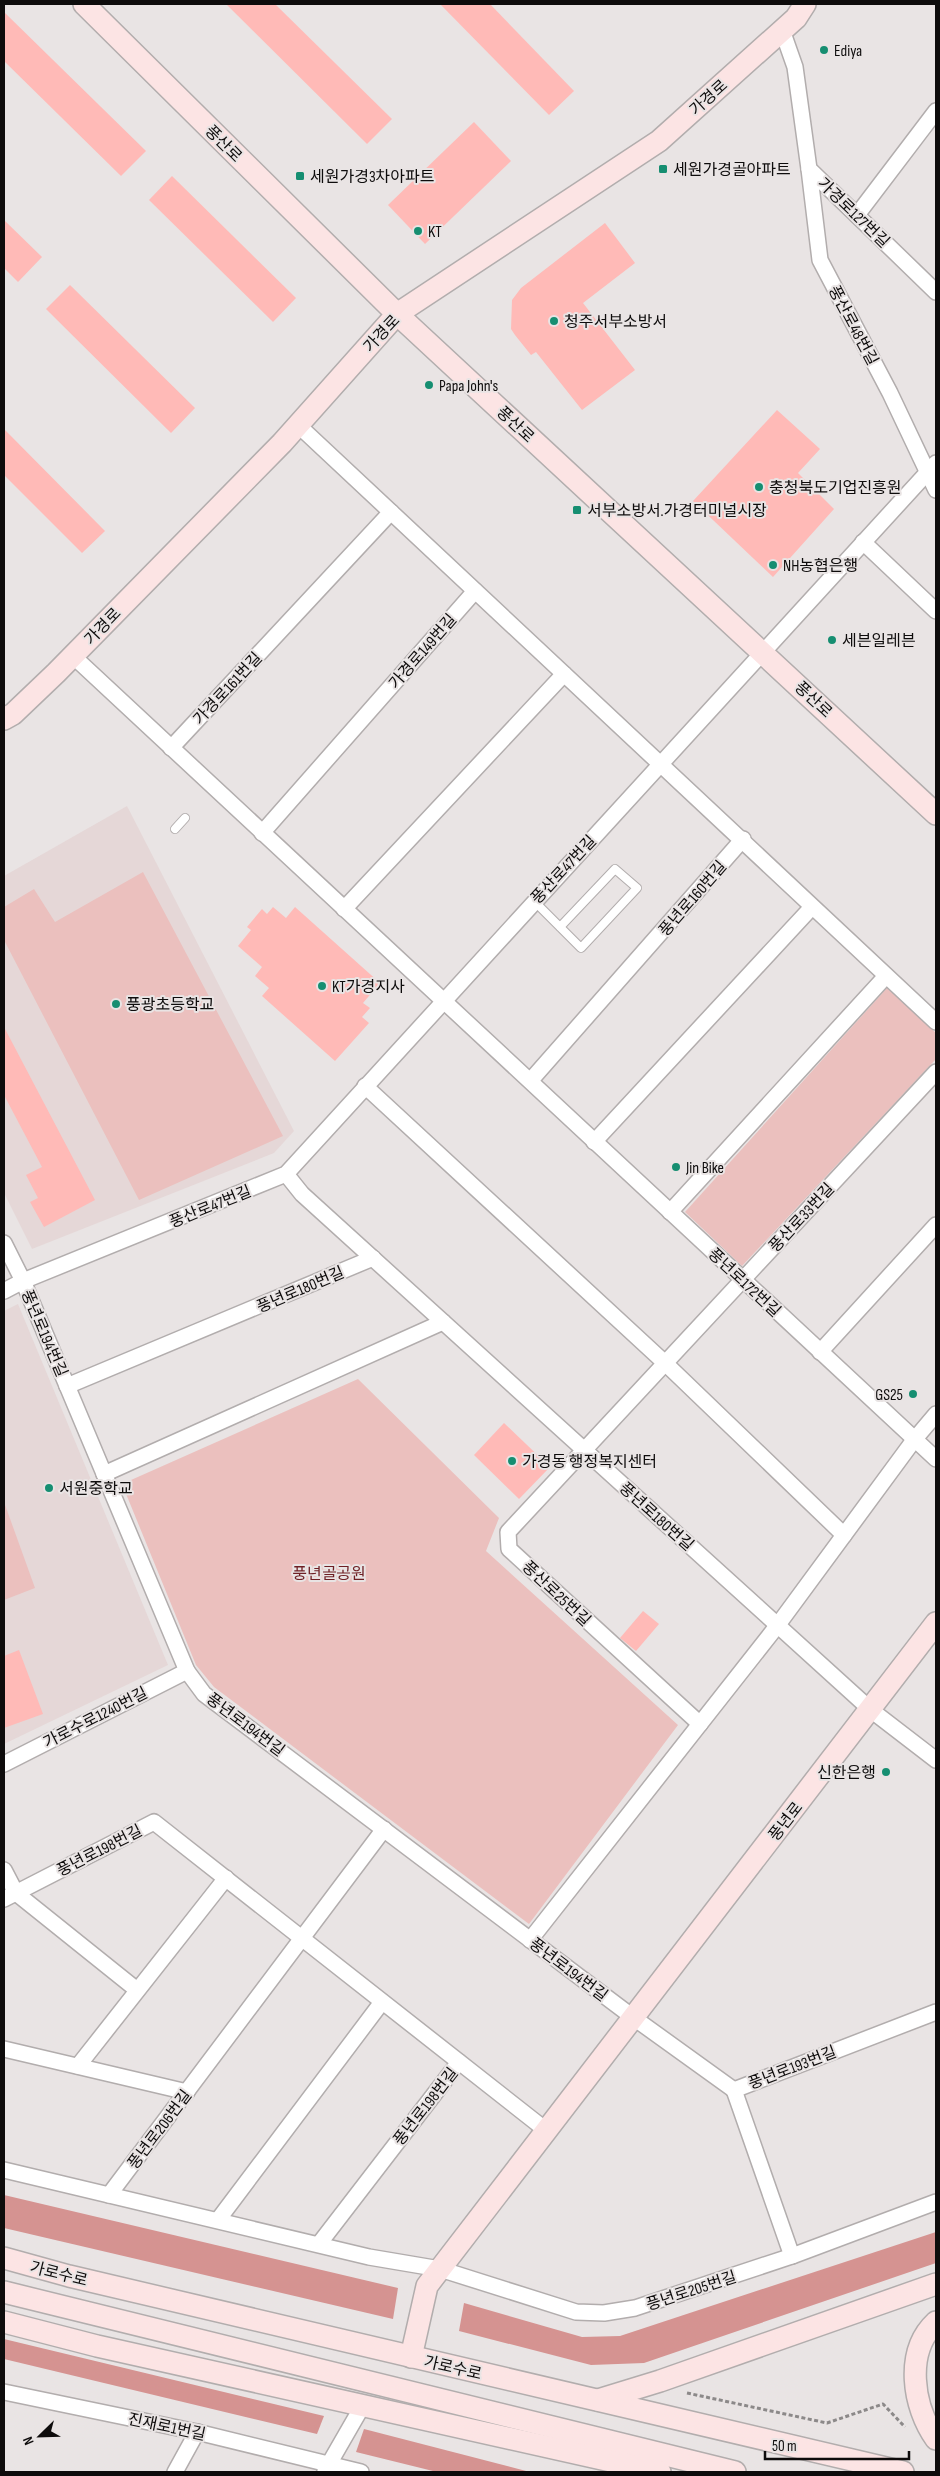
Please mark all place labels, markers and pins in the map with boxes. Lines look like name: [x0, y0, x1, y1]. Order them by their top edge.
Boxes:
place label: Ediya: [834, 42, 862, 61]
marker: Ediya: [818, 44, 830, 56]
place label: 세원가경골아파트: [673, 161, 791, 180]
marker: 세원가경골아파트: [657, 163, 669, 175]
place label: 세원가경3차아파트: [310, 168, 434, 187]
marker: 세원가경3차아파트: [294, 170, 306, 182]
place label: KT: [428, 223, 442, 242]
marker: KT: [412, 225, 424, 237]
place label: 청주서부소방서: [564, 313, 667, 332]
marker: 청주서부소방서: [548, 315, 560, 327]
place label: Papa John's: [439, 377, 499, 396]
marker: Papa John's: [423, 379, 435, 391]
place label: 충청북도기업진흥원: [769, 479, 901, 498]
marker: 충청북도기업진흥원: [753, 481, 765, 493]
place label: 서부소방서.가경터미널시장: [587, 502, 767, 521]
marker: 서부소방서.가경터미널시장: [571, 504, 583, 516]
place label: NH농협은행: [783, 557, 858, 576]
marker: NH농협은행: [767, 559, 779, 571]
place label: 세븐일레븐: [842, 632, 916, 651]
marker: 세븐일레븐: [826, 634, 838, 646]
place label: KT가경지사: [332, 978, 405, 997]
marker: KT가경지사: [316, 980, 328, 992]
place label: 풍광초등학교: [126, 996, 214, 1015]
marker: 풍광초등학교: [110, 998, 122, 1010]
place label: Jin Bike: [685, 1159, 724, 1178]
marker: Jin Bike: [670, 1161, 682, 1173]
place label: GS25: [875, 1386, 903, 1405]
marker: GS25: [907, 1388, 919, 1400]
place label: 가경동 행정복지센터: [522, 1453, 657, 1472]
marker: 가경동 행정복지센터: [506, 1455, 518, 1467]
place label: 서원중학교: [59, 1480, 133, 1499]
marker: 서원중학교: [43, 1482, 55, 1494]
place label: 신한은행: [817, 1764, 876, 1783]
marker: 신한은행: [880, 1766, 892, 1778]

